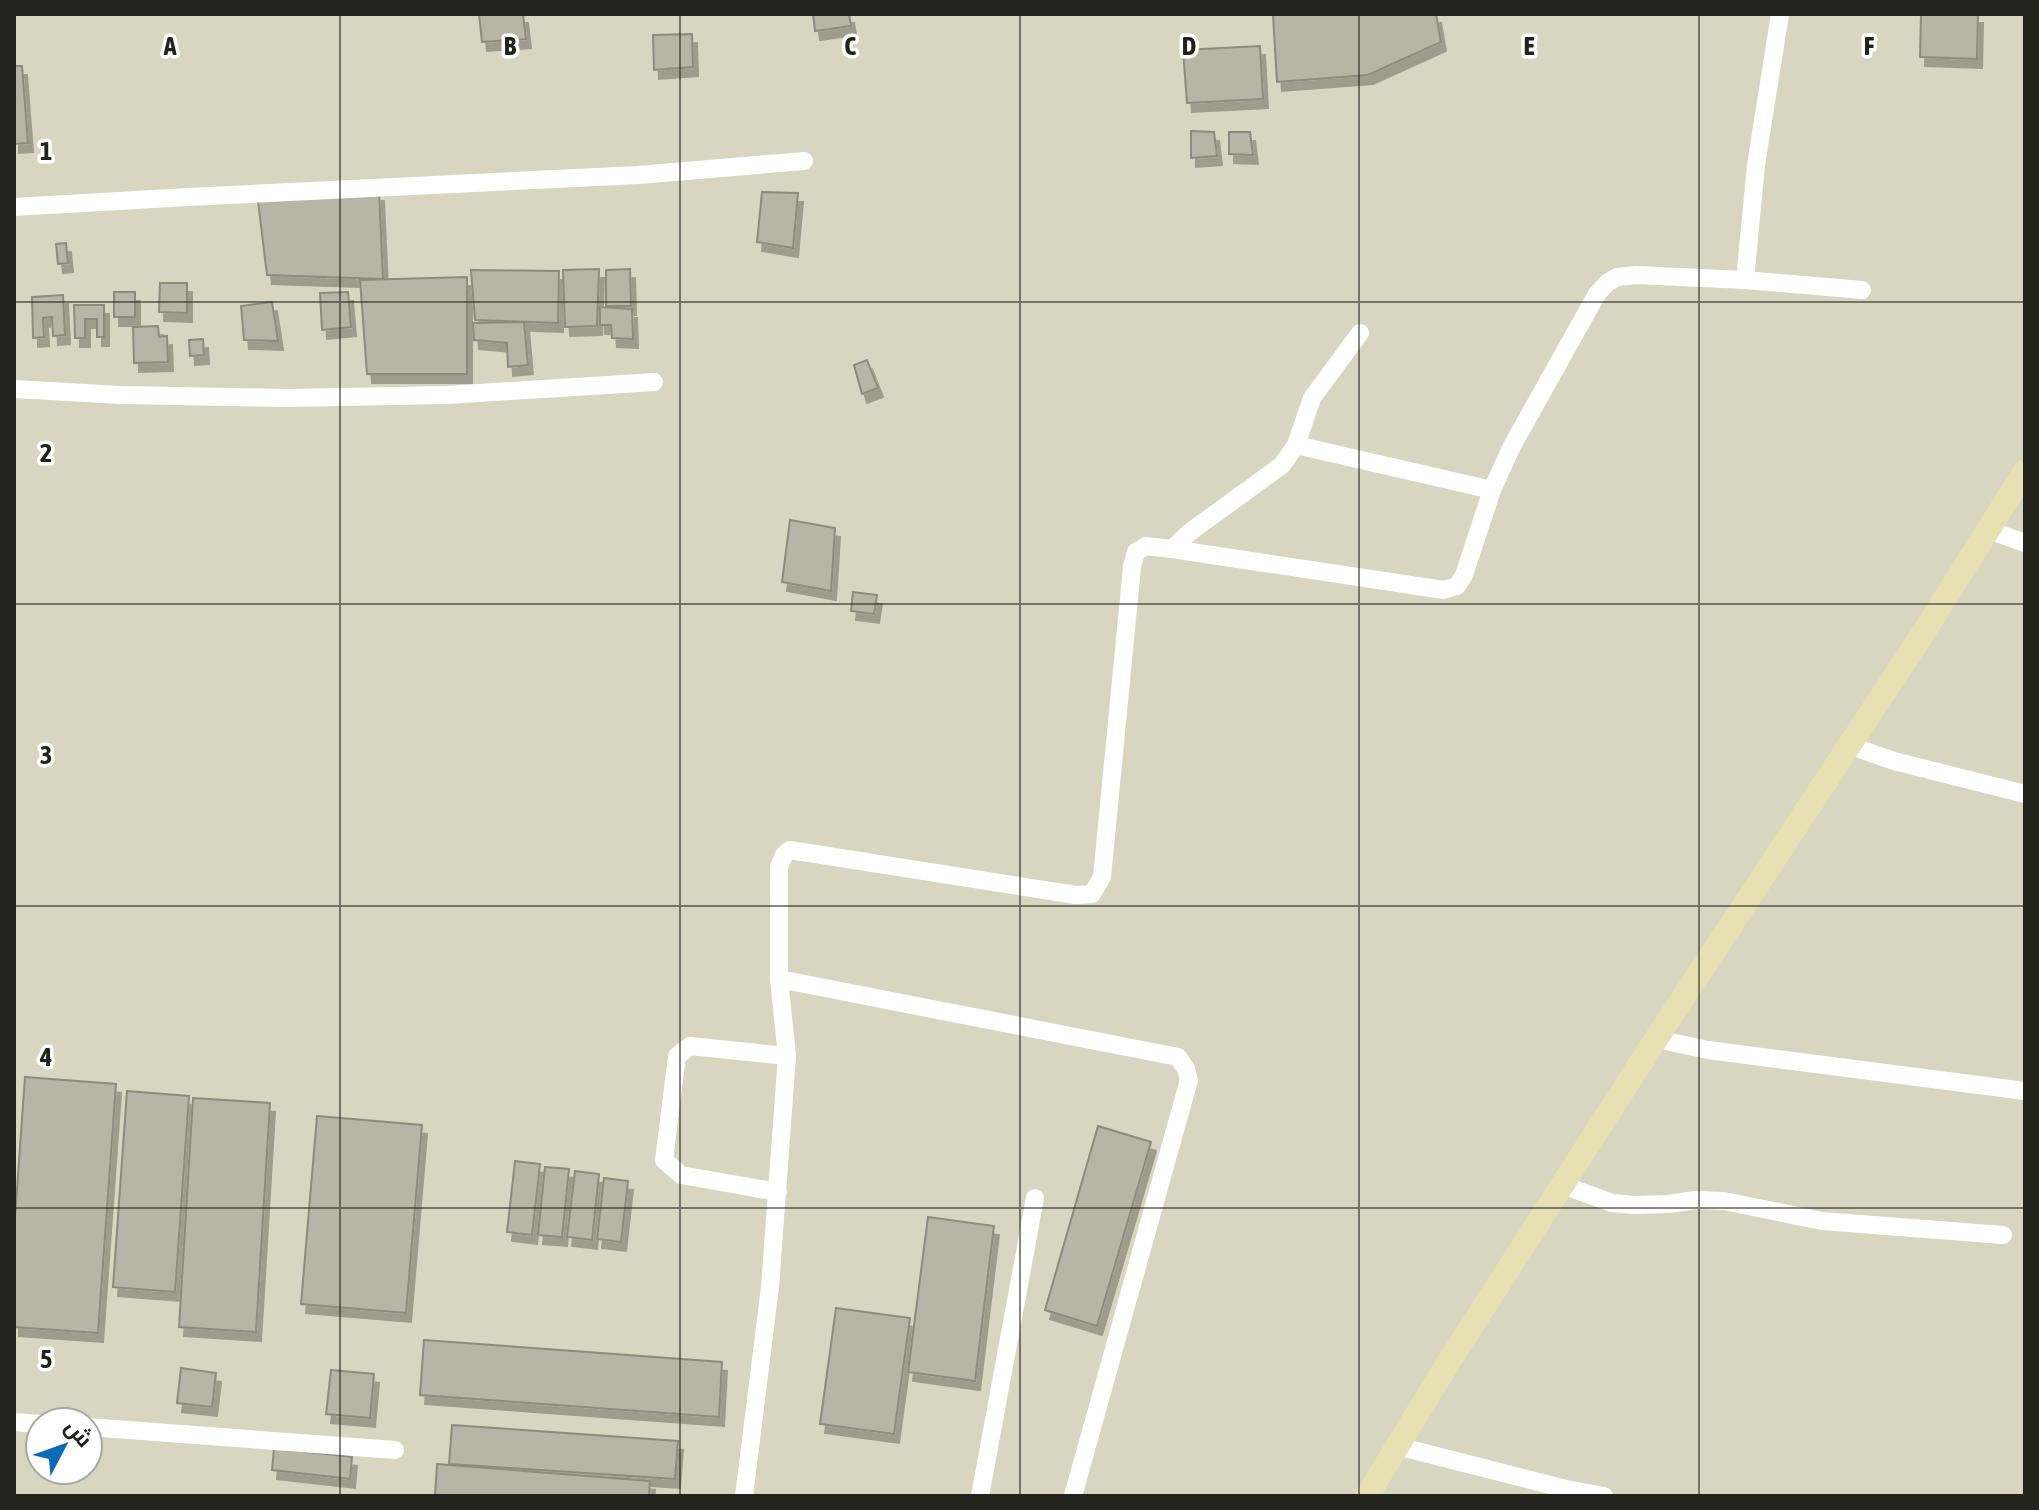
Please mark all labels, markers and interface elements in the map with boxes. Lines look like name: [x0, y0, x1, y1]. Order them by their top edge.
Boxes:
text: A: [163, 31, 177, 61]
text: B: [504, 31, 517, 61]
text: C: [844, 31, 856, 61]
text: D: [1182, 31, 1196, 61]
text: E: [1523, 31, 1535, 61]
text: F: [1864, 31, 1875, 61]
text: 1: [40, 136, 52, 166]
text: 2: [40, 438, 52, 468]
text: 3: [40, 740, 52, 770]
text: 4: [39, 1042, 52, 1072]
text: 5: [40, 1344, 52, 1374]
north arrow: [24, 1406, 104, 1486]
text: ش: [59, 1414, 98, 1453]

